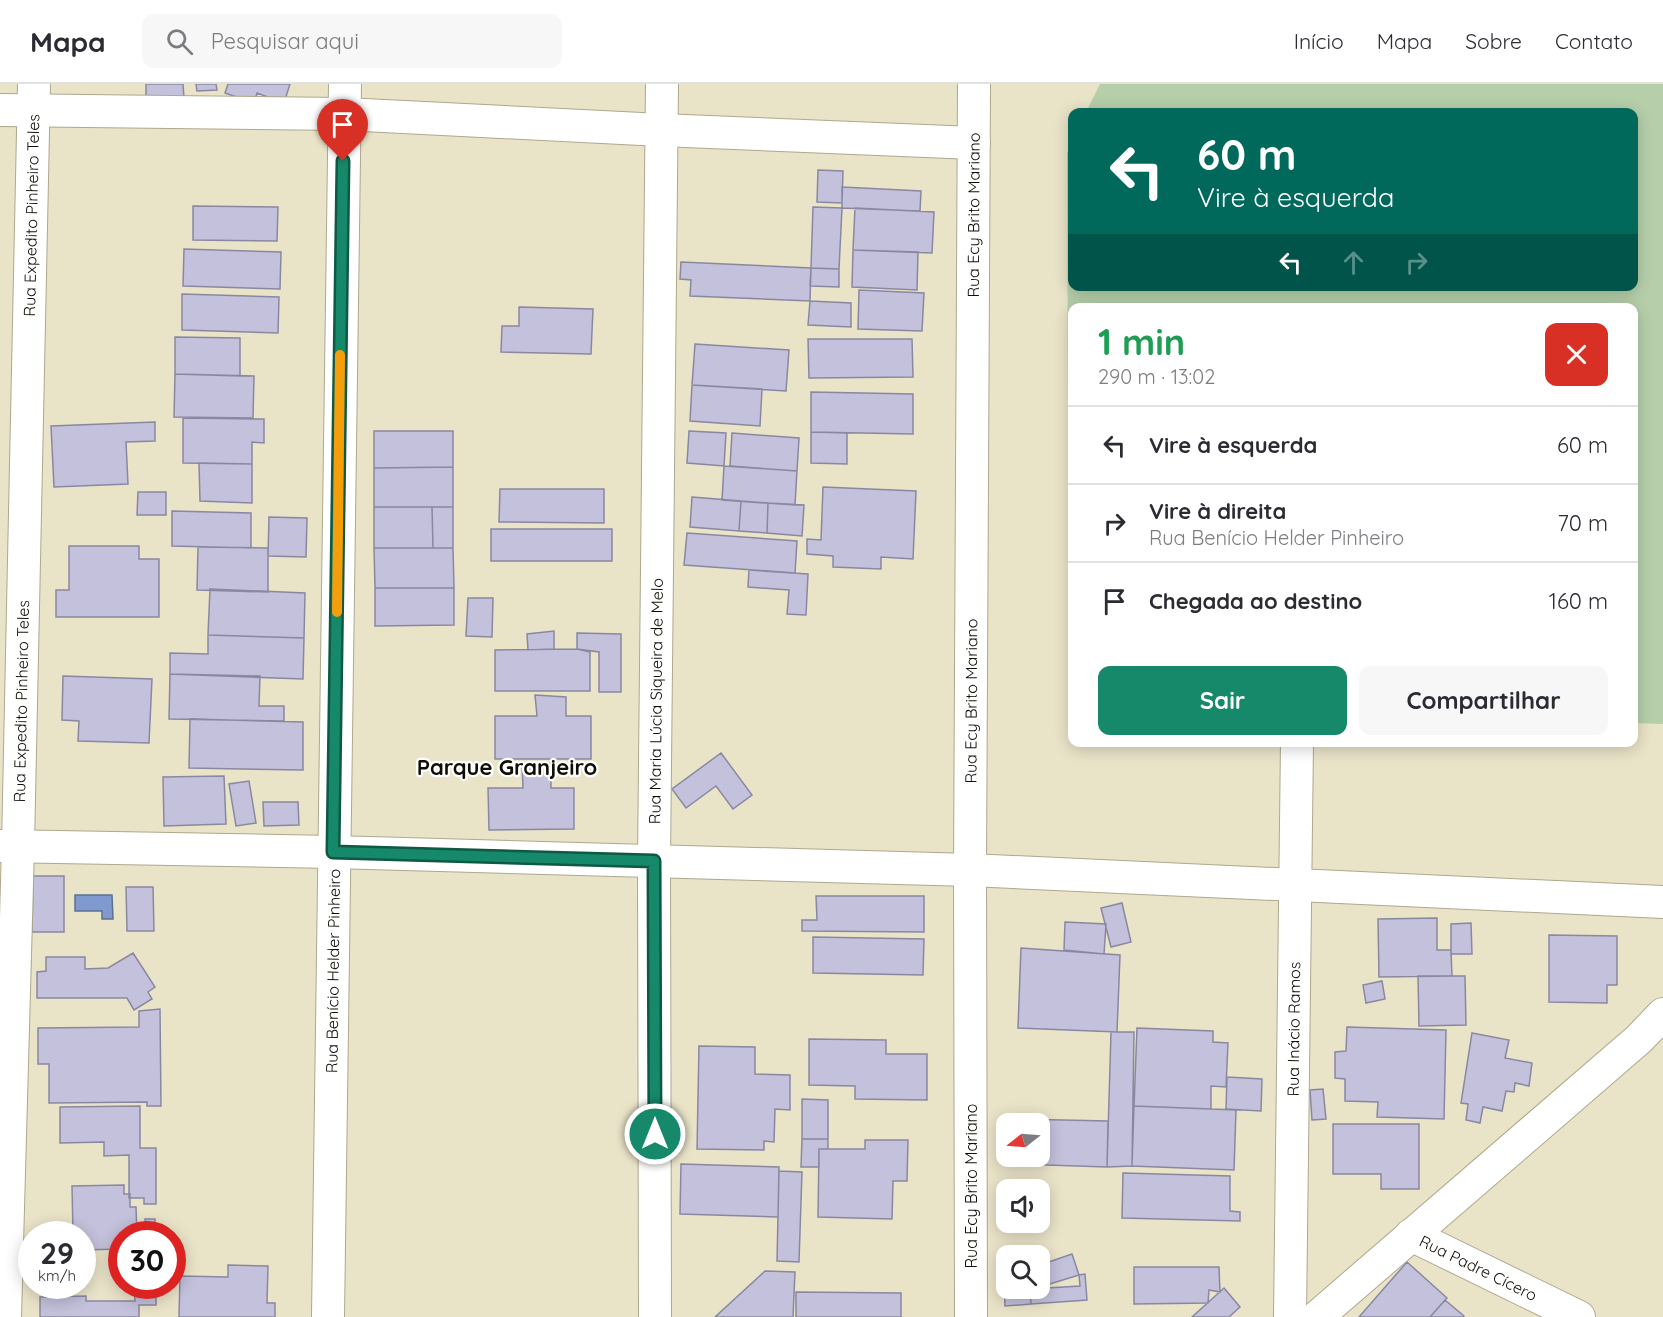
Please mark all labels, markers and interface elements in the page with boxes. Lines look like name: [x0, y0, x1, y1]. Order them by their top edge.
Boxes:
search box: [142, 14, 562, 68]
text: Mapa: [30, 24, 106, 59]
icon: search: [163, 25, 196, 58]
text: Pesquisar aqui: [211, 27, 359, 55]
text: Início: [1294, 28, 1344, 54]
text: Mapa: [1377, 28, 1432, 54]
text: Sobre: [1465, 28, 1522, 54]
text: Contato: [1555, 28, 1633, 54]
pin: [317, 99, 368, 161]
icon: arrive: [326, 108, 359, 141]
street label: Rua Expedito Pinheiro Teles: [19, 114, 43, 317]
text: 60 m: [1197, 128, 1297, 181]
street label: Rua Ecy Brito Mariano: [963, 132, 984, 298]
icon: left: [1098, 132, 1176, 210]
text: Vire à esquerda: [1197, 180, 1394, 214]
icon: left: [1274, 246, 1307, 279]
icon: ahead: [1337, 246, 1370, 279]
icon: right: [1400, 246, 1433, 279]
text: 1 min: [1098, 319, 1185, 364]
button: close: [1545, 323, 1608, 386]
text: 290 m · 13:02: [1098, 364, 1215, 389]
icon: left: [1098, 429, 1131, 462]
text: Vire à esquerda: [1149, 431, 1317, 459]
text: 60 m: [1557, 431, 1608, 459]
text: Vire à direita: [1149, 497, 1286, 525]
icon: right: [1098, 507, 1131, 540]
text: 70 m: [1558, 509, 1608, 537]
text: Rua Benício Helder Pinheiro: [1149, 525, 1404, 550]
street label: Rua Maria Lúcia Siqueira de Melo: [644, 578, 667, 824]
icon: arrive: [1098, 585, 1131, 618]
text: Chegada ao destino: [1149, 587, 1362, 615]
text: 160 m: [1549, 587, 1608, 615]
street label: Rua Expedito Pinheiro Teles: [9, 600, 33, 803]
street label: Rua Ecy Brito Mariano: [960, 618, 981, 784]
button: Sair: [1098, 666, 1347, 735]
button: Compartilhar: [1359, 666, 1608, 735]
district label: Parque Granjeiro: [417, 753, 597, 781]
street label: Rua Benício Helder Pinheiro: [321, 869, 344, 1073]
street label: Rua Inácio Ramos: [1283, 962, 1304, 1097]
position arrow: [623, 1102, 687, 1166]
street label: Rua Ecy Brito Mariano: [961, 1104, 981, 1268]
north arrow: [996, 1113, 1050, 1167]
map controls: [996, 1113, 1050, 1299]
button: sound: [996, 1179, 1050, 1233]
speed limit sign: 30: [108, 1221, 186, 1299]
street label: Rua Padre Cícero: [1416, 1231, 1541, 1305]
text: 29: [40, 1234, 74, 1272]
button: search: [996, 1245, 1050, 1299]
text: km/h: [38, 1266, 76, 1285]

